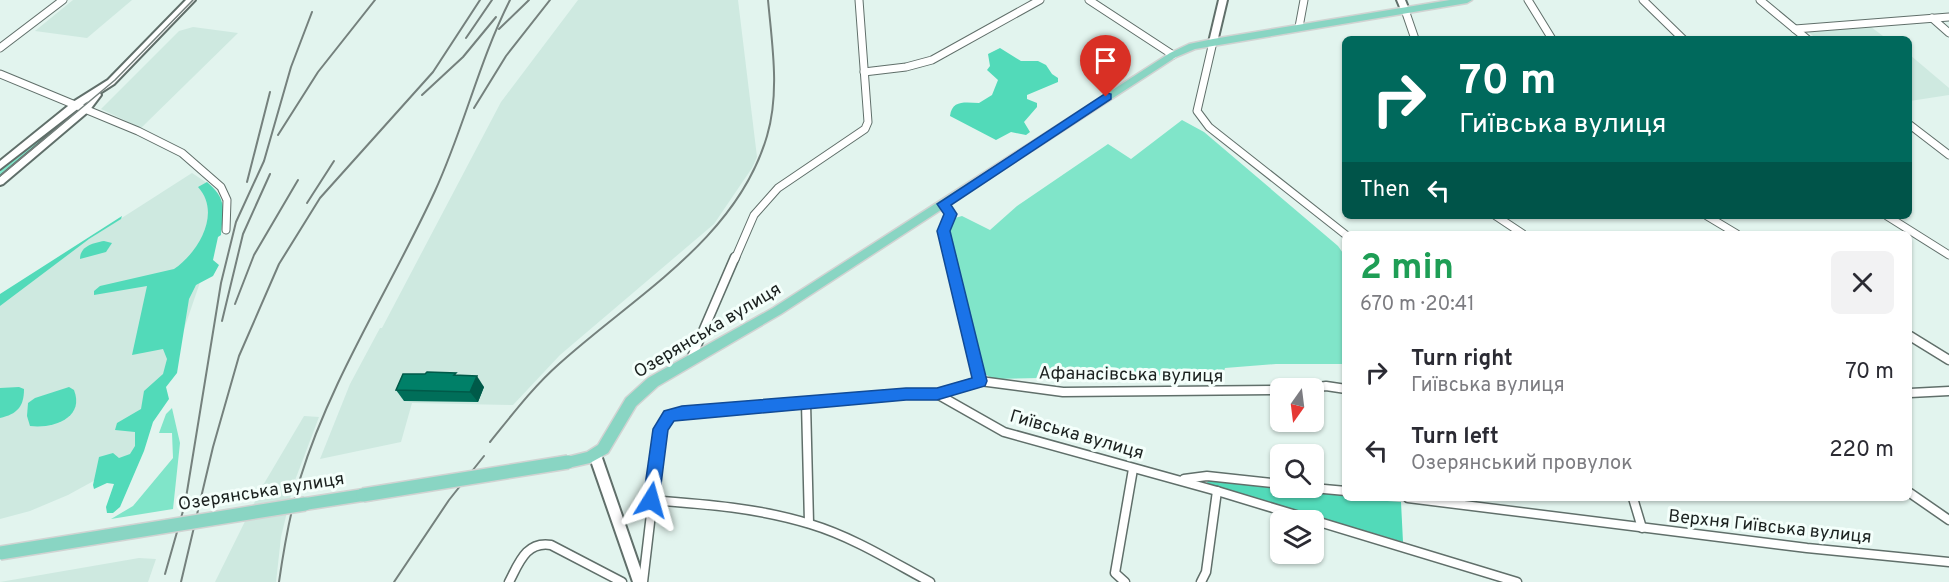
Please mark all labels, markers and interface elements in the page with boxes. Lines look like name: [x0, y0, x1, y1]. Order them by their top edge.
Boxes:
pin: [1080, 35, 1131, 97]
icon: arrive: [1089, 44, 1122, 77]
text: 70 m: [1459, 56, 1557, 109]
icon: right: [1360, 60, 1438, 138]
text: Гиївська вулиця: [1459, 108, 1667, 142]
icon: left: [1422, 174, 1455, 207]
text: Then: [1360, 177, 1410, 204]
text: 2 min: [1360, 246, 1454, 292]
button: close: [1831, 251, 1894, 314]
street label: Озерянська вулиця: [630, 278, 786, 384]
text: 670 m · 20:41: [1360, 292, 1475, 318]
text: Turn right: [1411, 346, 1513, 373]
icon: right: [1360, 356, 1393, 389]
text: 70 m: [1845, 359, 1894, 386]
street label: Афанасівська вулиця: [1038, 362, 1224, 389]
text: Гиївська вулиця: [1411, 373, 1565, 399]
north arrow: [1270, 378, 1324, 432]
map controls: [1270, 378, 1324, 564]
street label: Гиївська вулиця: [1007, 405, 1146, 466]
text: Turn left: [1411, 424, 1499, 451]
icon: left: [1360, 434, 1393, 467]
text: 220 m: [1829, 437, 1894, 464]
button: search: [1270, 444, 1324, 498]
text: Озерянський провулок: [1411, 451, 1633, 477]
street label: Озерянська вулиця: [177, 468, 346, 517]
position arrow: [619, 468, 683, 532]
street label: Верхня Гиївська вулиця: [1667, 505, 1873, 550]
button: layers: [1270, 510, 1324, 564]

